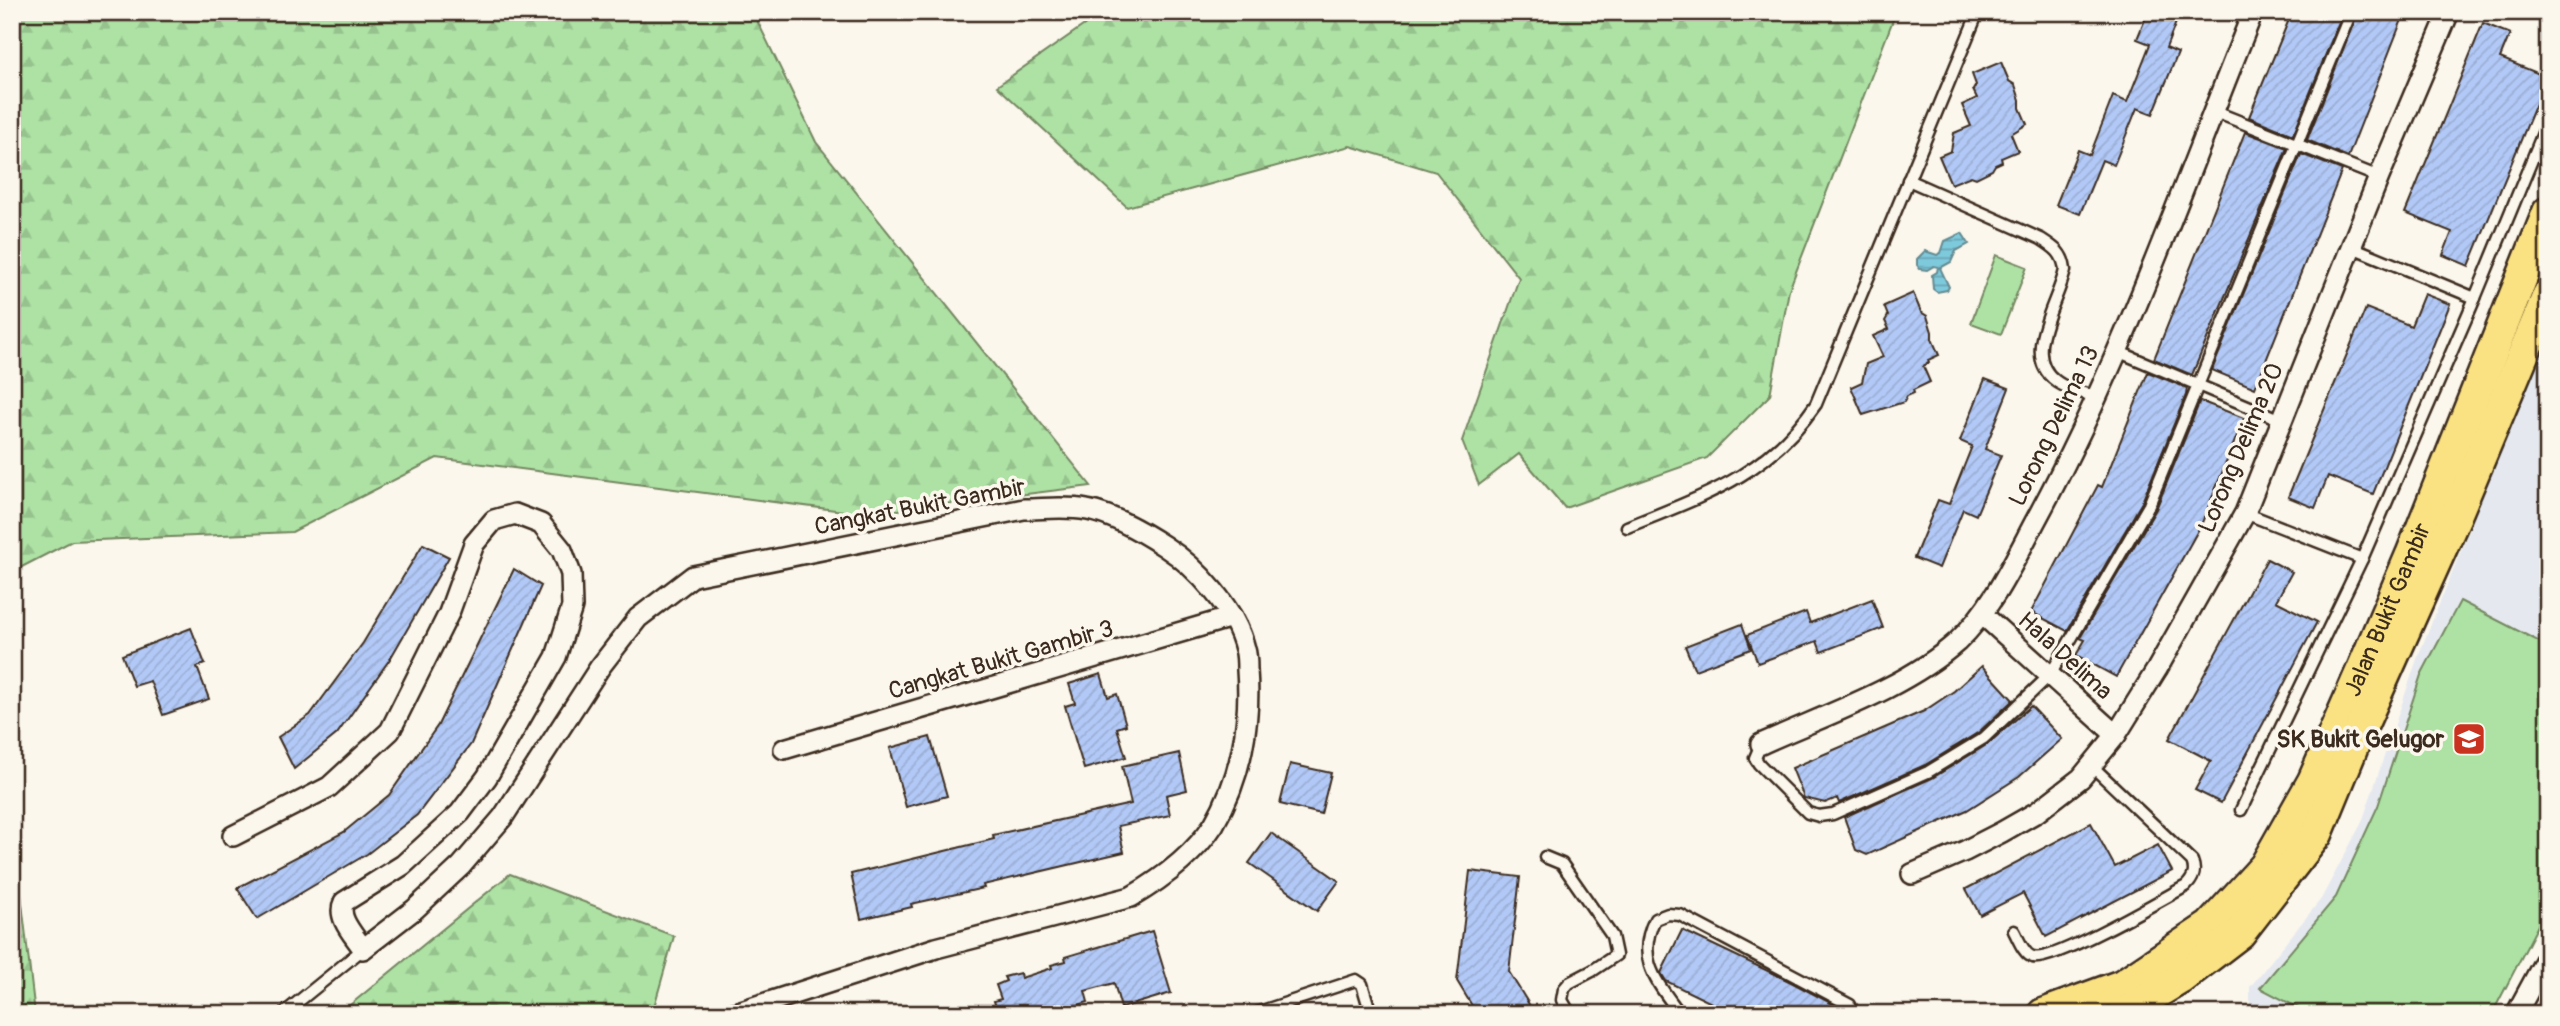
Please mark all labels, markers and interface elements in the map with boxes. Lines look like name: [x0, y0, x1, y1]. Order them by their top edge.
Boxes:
street label: Lorong Delima 13: [2003, 341, 2105, 511]
street label: Lorong Delima 20: [2192, 359, 2290, 537]
street label: Cangkat Bukit Gambir: [812, 472, 1028, 542]
street label: Jalan Bukit Gambir: [2338, 518, 2437, 701]
street label: Hala Delima: [2012, 606, 2118, 706]
street label: Cangkat Bukit Gambir 3: [885, 614, 1117, 706]
school or university icon: SK Bukit Gelugor: [2450, 720, 2488, 758]
place label: SK Bukit Gelugor: [2276, 725, 2444, 754]

